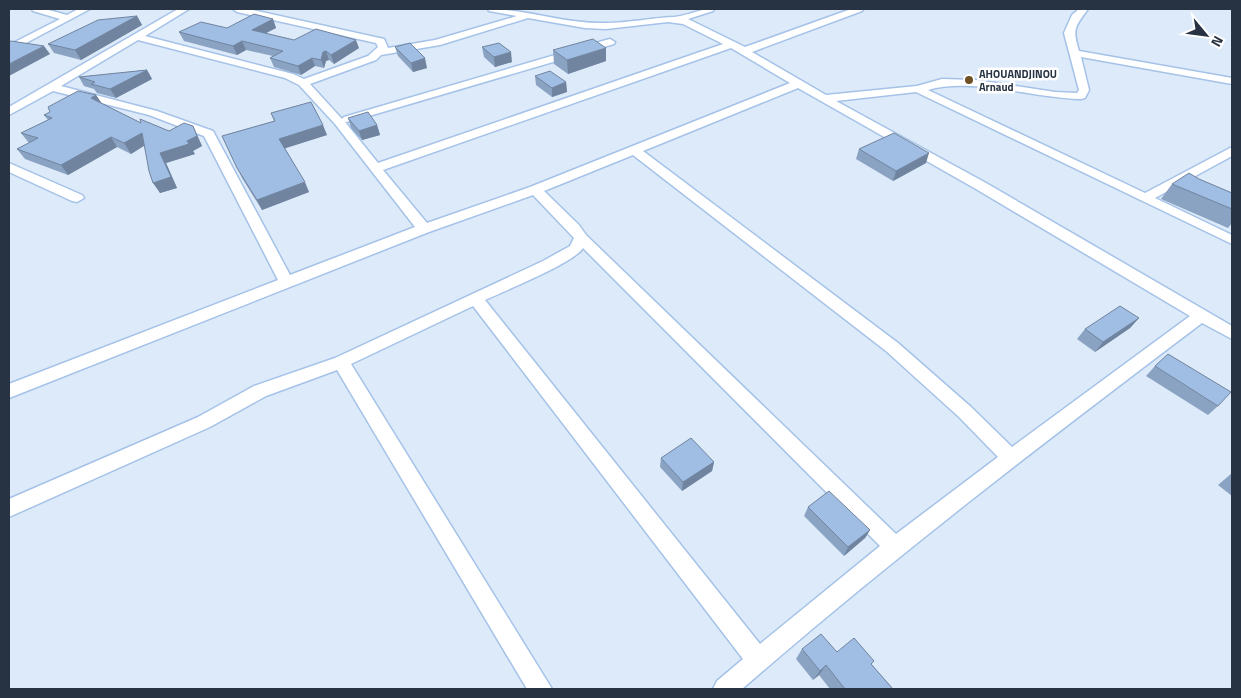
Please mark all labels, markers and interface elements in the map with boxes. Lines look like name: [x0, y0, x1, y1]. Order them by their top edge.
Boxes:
north arrow: [1181, 10, 1231, 60]
text: N: [1206, 32, 1229, 51]
place label: AHOUANDJINOU Arnaud: [979, 66, 1057, 95]
marker: AHOUANDJINOU Arnaud: [963, 74, 975, 86]

